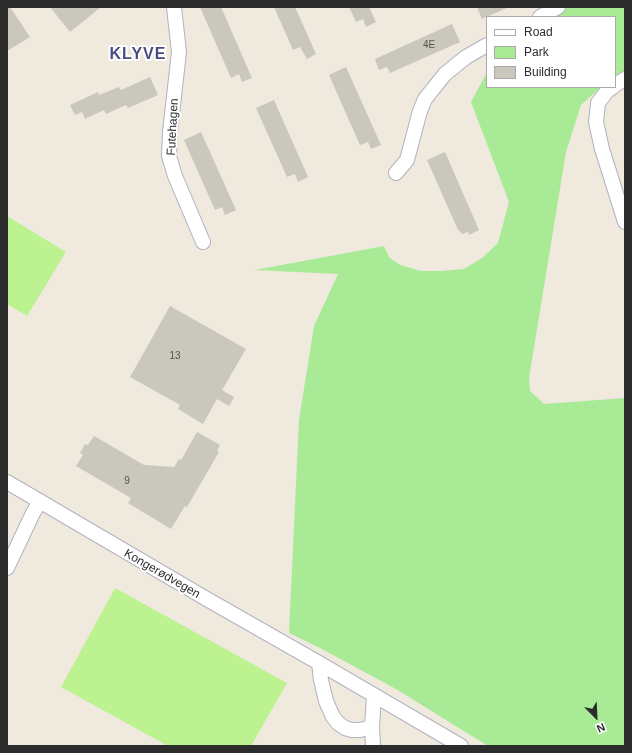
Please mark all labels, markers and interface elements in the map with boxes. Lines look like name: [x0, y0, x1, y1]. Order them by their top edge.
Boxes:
legend: [486, 16, 616, 88]
text: Road: [524, 25, 553, 39]
house number: 4E: [423, 39, 435, 51]
district label: KLYVE: [110, 45, 166, 65]
text: Park: [524, 45, 549, 59]
text: Building: [524, 65, 567, 79]
street label: Futehagen: [164, 98, 182, 156]
house number: 13: [169, 350, 181, 362]
house number: 9: [124, 475, 130, 487]
street label: Kongerødvegen: [121, 546, 203, 602]
north arrow: [576, 697, 616, 737]
text: N: [595, 721, 607, 735]

